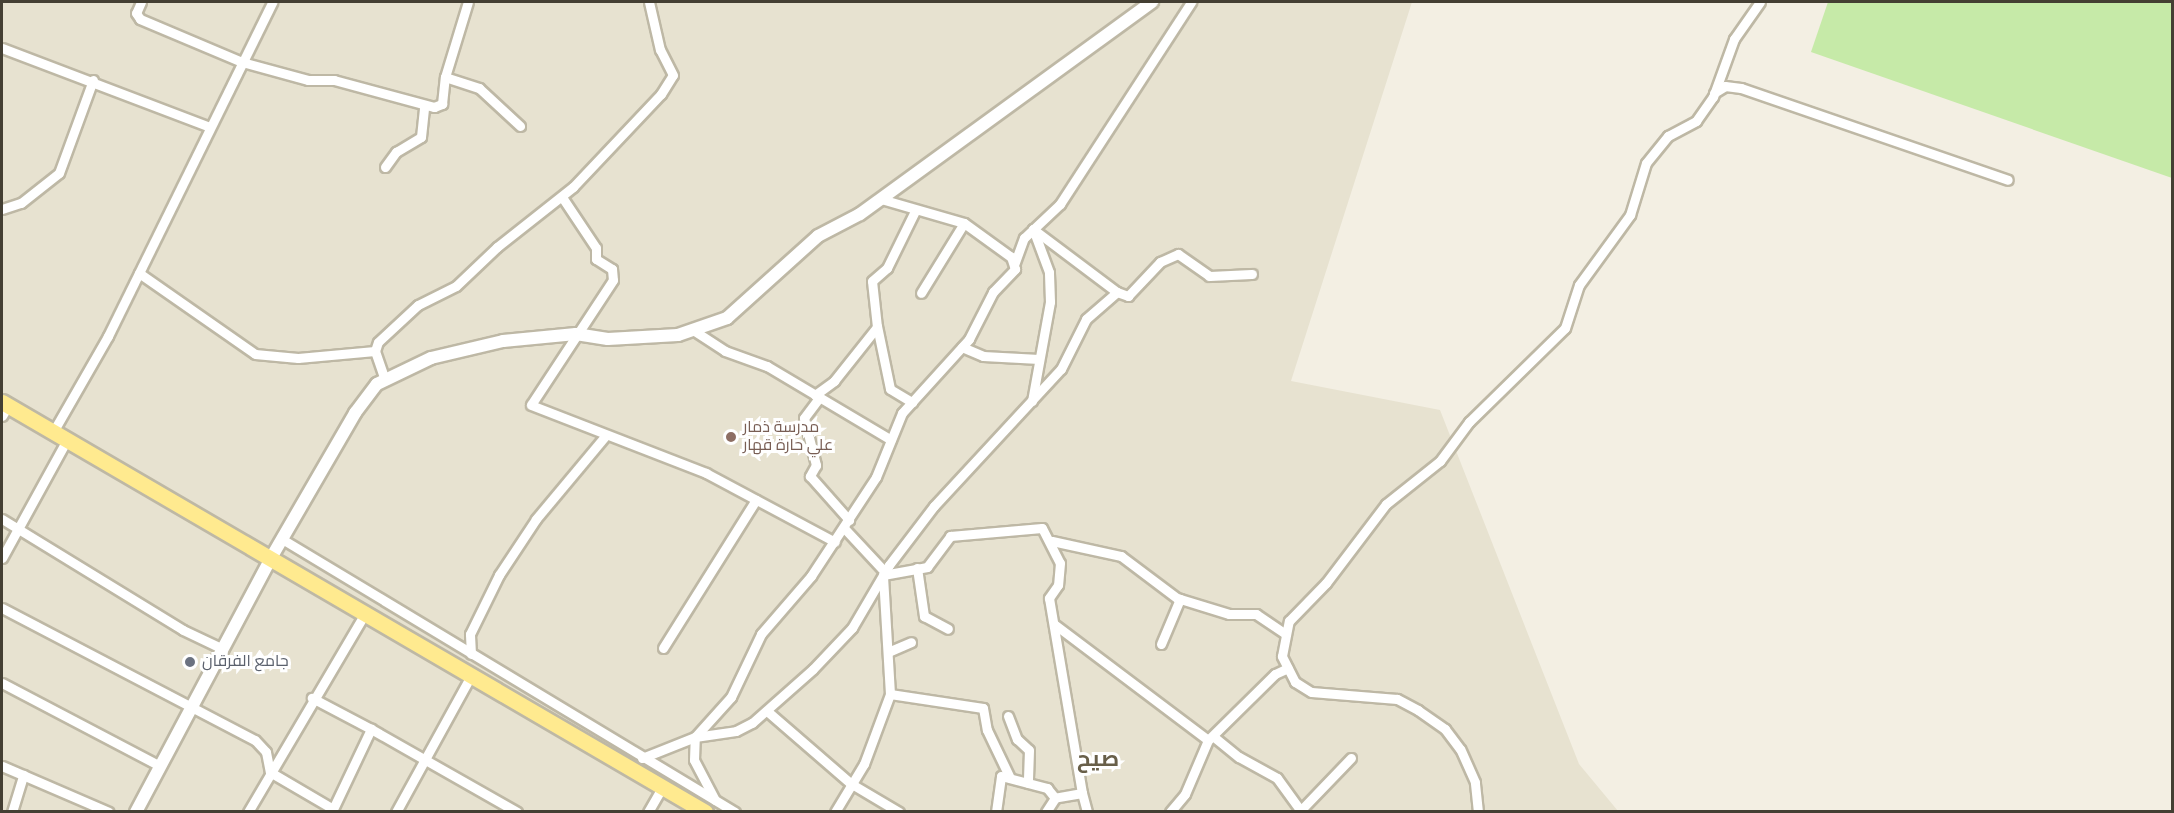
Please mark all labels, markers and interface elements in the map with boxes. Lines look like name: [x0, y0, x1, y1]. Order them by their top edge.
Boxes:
place label: مدرسة ذمار علي حارة قهار: [743, 418, 833, 456]
marker: مدرسة ذمار علي حارة قهار: [724, 430, 738, 444]
place label: جامع الفرقان: [202, 652, 289, 672]
marker: جامع الفرقان: [183, 655, 197, 669]
district label: صيح: [1077, 748, 1119, 774]

